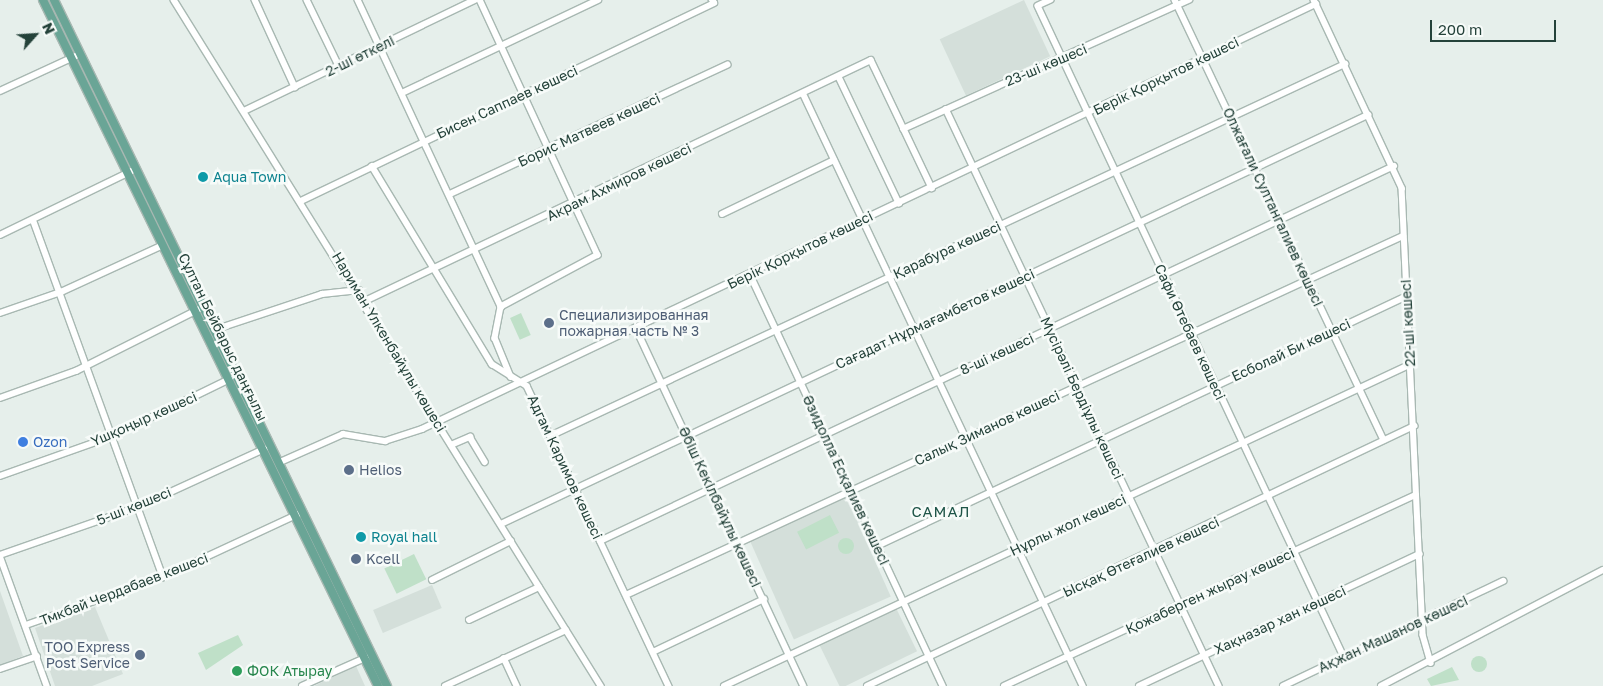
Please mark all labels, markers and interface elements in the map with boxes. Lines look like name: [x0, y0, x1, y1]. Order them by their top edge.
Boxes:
north arrow: [10, 10, 60, 60]
scale bar: [1433, 10, 1559, 42]
text: N: [39, 20, 59, 37]
text: 200 m: [1438, 20, 1482, 38]
street label: 2-ші өткелі: [323, 32, 397, 80]
street label: Берік Қорқытов көшесі: [1090, 33, 1242, 119]
street label: 23-шi көшесi: [1003, 40, 1089, 90]
street label: Бисен Саппаев көшесі: [434, 62, 580, 142]
street label: Борис Матвеев көшесі: [515, 90, 663, 170]
street label: Олжағали Султангалиев көшесі: [1219, 105, 1327, 309]
street label: Акрам Ахмиров көшесі: [544, 140, 694, 224]
place label: Aqua Town: [213, 169, 286, 185]
marker: Aqua Town: [197, 171, 209, 183]
street label: Берік Қорқытов көшесі: [724, 207, 876, 293]
street label: Қарабура көшесі: [890, 218, 1004, 282]
street label: Нариман Үлкенбайұлы көшесі: [328, 249, 450, 435]
street label: Сұлтан Бейбарыс даңғылы: [175, 250, 271, 424]
street label: Сафи Өтебаев көшесі: [1151, 261, 1229, 403]
street label: Сағадат Нұрмағамбетов көшесі: [833, 265, 1037, 373]
street label: 22-ші көшесі: [1397, 279, 1419, 367]
place label: Специализированная пожарная часть № 3: [559, 307, 709, 340]
street label: Мүсірәлі Бердіұлы көшесі: [1037, 314, 1127, 482]
street label: Есболай Би көшесі: [1229, 315, 1353, 385]
marker: Специализированная пожарная часть № 3: [543, 317, 555, 329]
street label: 8-шi көшесi: [957, 330, 1037, 378]
street label: Салық Зиманов көшесі: [912, 387, 1062, 469]
street label: Үшқоңыр көшесі: [88, 388, 200, 450]
street label: Адгам Каримов көшесі: [524, 392, 606, 542]
street label: Әзидолла Есқалиев көшесі: [799, 392, 893, 568]
street label: Әбіш Кекілбайұлы көшесі: [675, 424, 765, 590]
place label: Ozon: [33, 434, 67, 450]
marker: Ozon: [17, 436, 29, 448]
place label: Helios: [359, 462, 402, 478]
marker: Helios: [343, 464, 355, 476]
street label: 5-ші көшесі: [94, 483, 174, 529]
street label: Нұрлы жол көшесі: [1007, 491, 1129, 559]
district label: САМАЛ: [911, 503, 971, 521]
street label: Ысқақ Өтеғалиев көшесі: [1060, 513, 1222, 601]
place label: Royal hall: [371, 529, 437, 545]
marker: Royal hall: [355, 531, 367, 543]
street label: Қожаберген жырау көшесі: [1123, 544, 1297, 638]
street label: Тмкбай Чердабаев көшесі: [37, 549, 211, 629]
place label: Kcell: [366, 551, 400, 567]
marker: Kcell: [350, 553, 362, 565]
street label: Хақназар хан көшесі: [1211, 582, 1349, 658]
street label: Ақжан Машанов көшесі: [1315, 592, 1471, 676]
place label: ТОО Express Post Service: [44, 639, 130, 672]
marker: ТОО Express Post Service: [134, 649, 146, 661]
place label: ФОК Атырау: [247, 663, 332, 679]
marker: ФОК Атырау: [231, 665, 243, 677]

